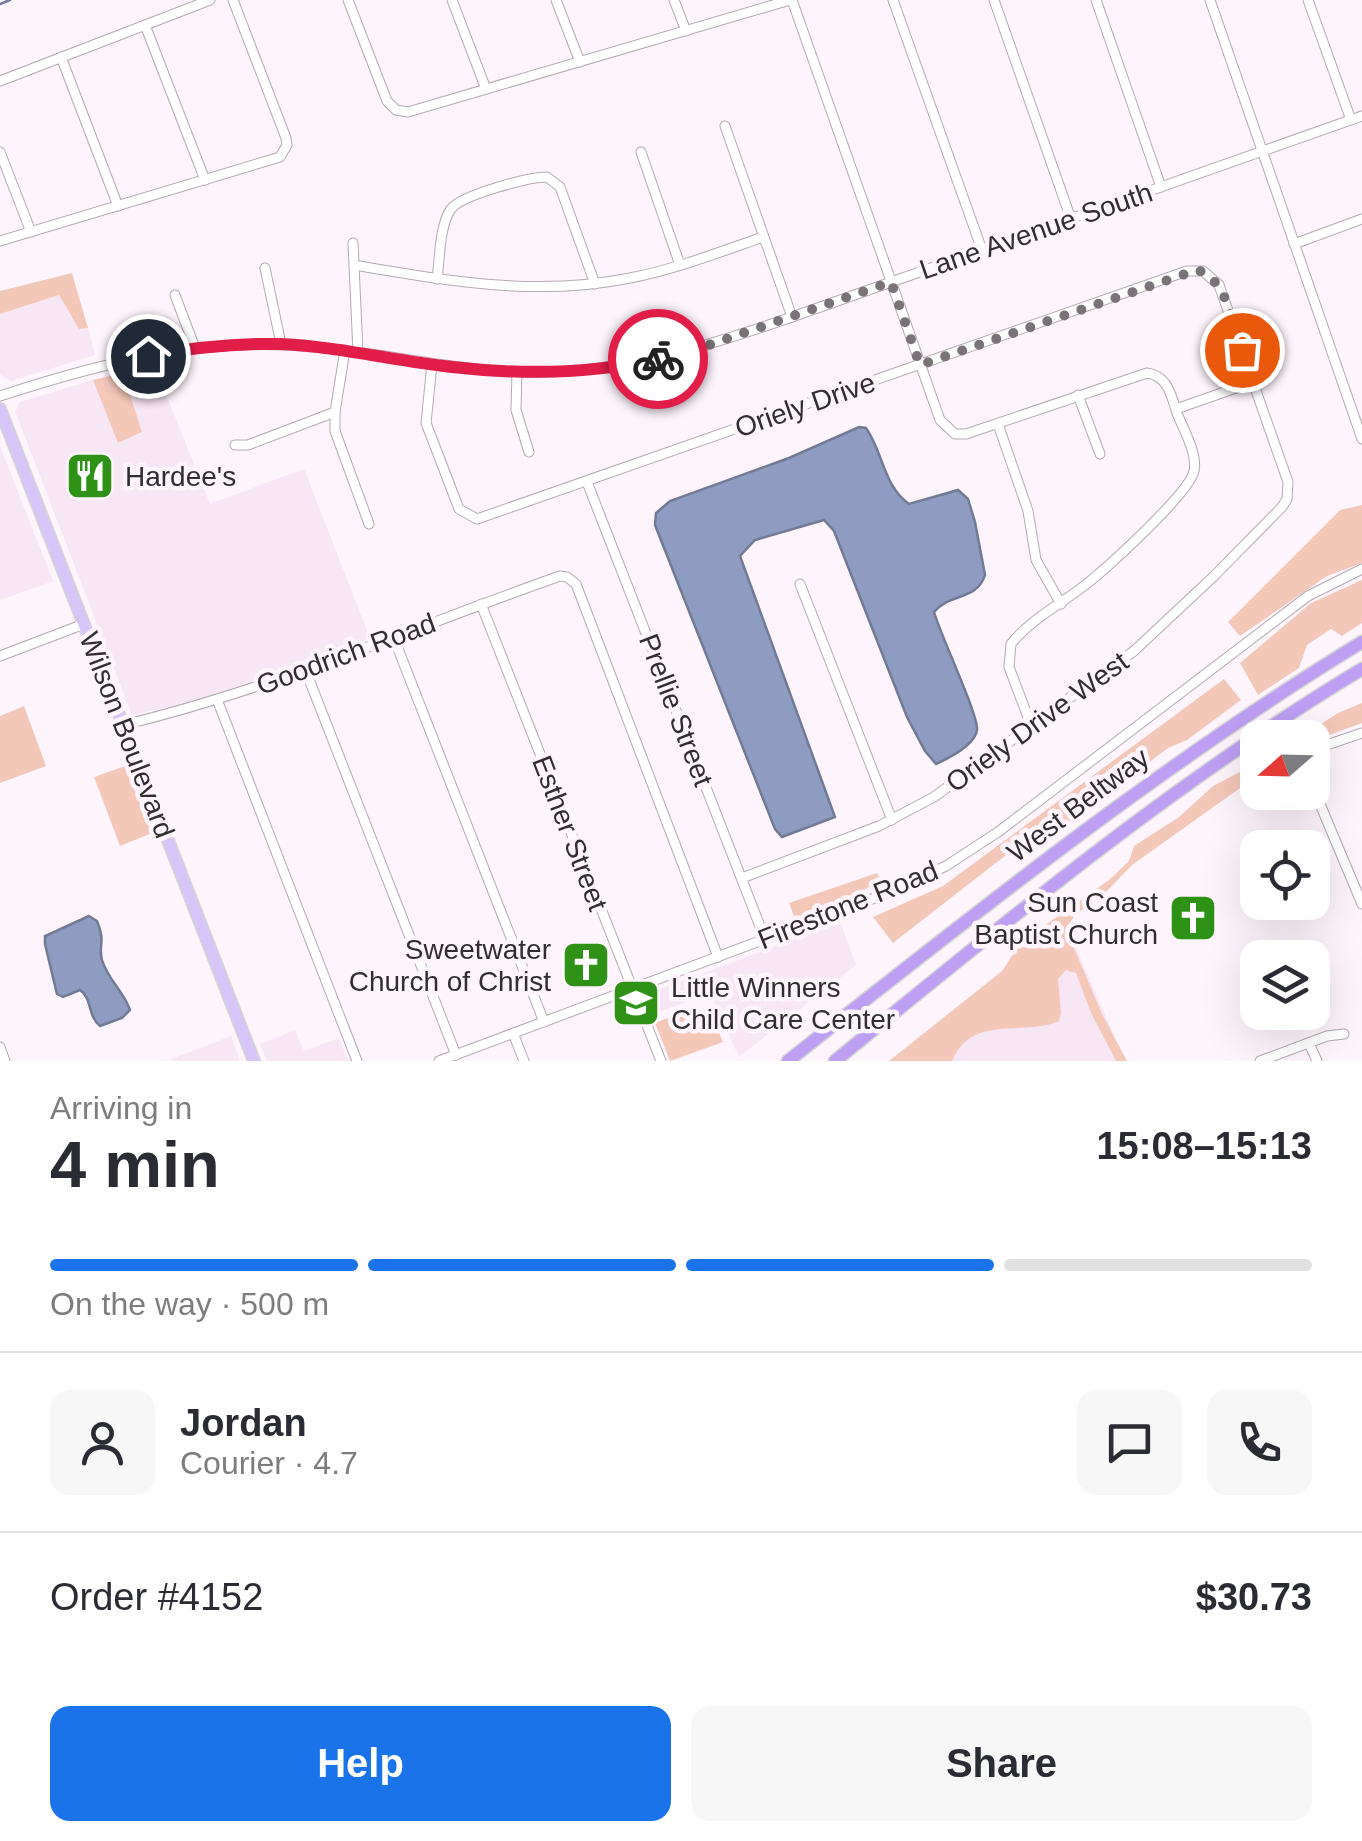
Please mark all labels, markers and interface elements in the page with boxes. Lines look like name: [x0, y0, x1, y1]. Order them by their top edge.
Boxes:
street label: Lane Avenue South: [916, 177, 1156, 285]
pin: [1200, 308, 1285, 393]
courier: [608, 309, 708, 409]
pin: [106, 314, 191, 399]
icon: bag: [1215, 323, 1270, 378]
icon: home: [121, 329, 176, 384]
icon: bike: [631, 332, 686, 387]
street label: Oriely Drive: [731, 367, 879, 443]
restaurant icon: Hardee's: [64, 450, 116, 502]
place label: Hardee's: [125, 461, 236, 492]
street label: Goodrich Road: [252, 607, 440, 701]
street label: Wilson Boulevard: [73, 628, 181, 842]
street label: Prellie Street: [633, 630, 719, 791]
street label: Oriely Drive West: [940, 645, 1134, 798]
north arrow: [1240, 720, 1330, 810]
map controls: [1240, 720, 1330, 1030]
street label: West Beltway: [1001, 742, 1155, 868]
street label: Esther Street: [526, 751, 614, 915]
button: locate: [1240, 830, 1330, 920]
street label: Firestone Road: [753, 855, 943, 955]
place label: Sun Coast Baptist Church: [974, 887, 1158, 950]
church icon: Sun Coast Baptist Church: [1167, 892, 1219, 944]
place label: Sweetwater Church of Christ: [349, 934, 551, 997]
church icon: Sweetwater Church of Christ: [560, 939, 612, 991]
button: layers: [1240, 940, 1330, 1030]
place label: Little Winners Child Care Center: [671, 972, 895, 1035]
school or university icon: Little Winners Child Care Center: [610, 977, 662, 1029]
text: Arriving in: [50, 1090, 192, 1126]
text: 15:08–15:13: [1096, 1125, 1312, 1167]
text: 4 min: [50, 1128, 220, 1201]
text: On the way · 500 m: [50, 1286, 329, 1322]
button: person: [50, 1390, 155, 1495]
button: chat: [1077, 1390, 1182, 1495]
button: phone: [1207, 1390, 1312, 1495]
text: Jordan: [180, 1402, 307, 1444]
text: Courier · 4.7: [180, 1445, 358, 1481]
text: Order #4152: [50, 1576, 263, 1618]
text: $30.73: [1196, 1576, 1312, 1618]
button: Help: [50, 1706, 671, 1821]
button: Share: [691, 1706, 1312, 1821]

